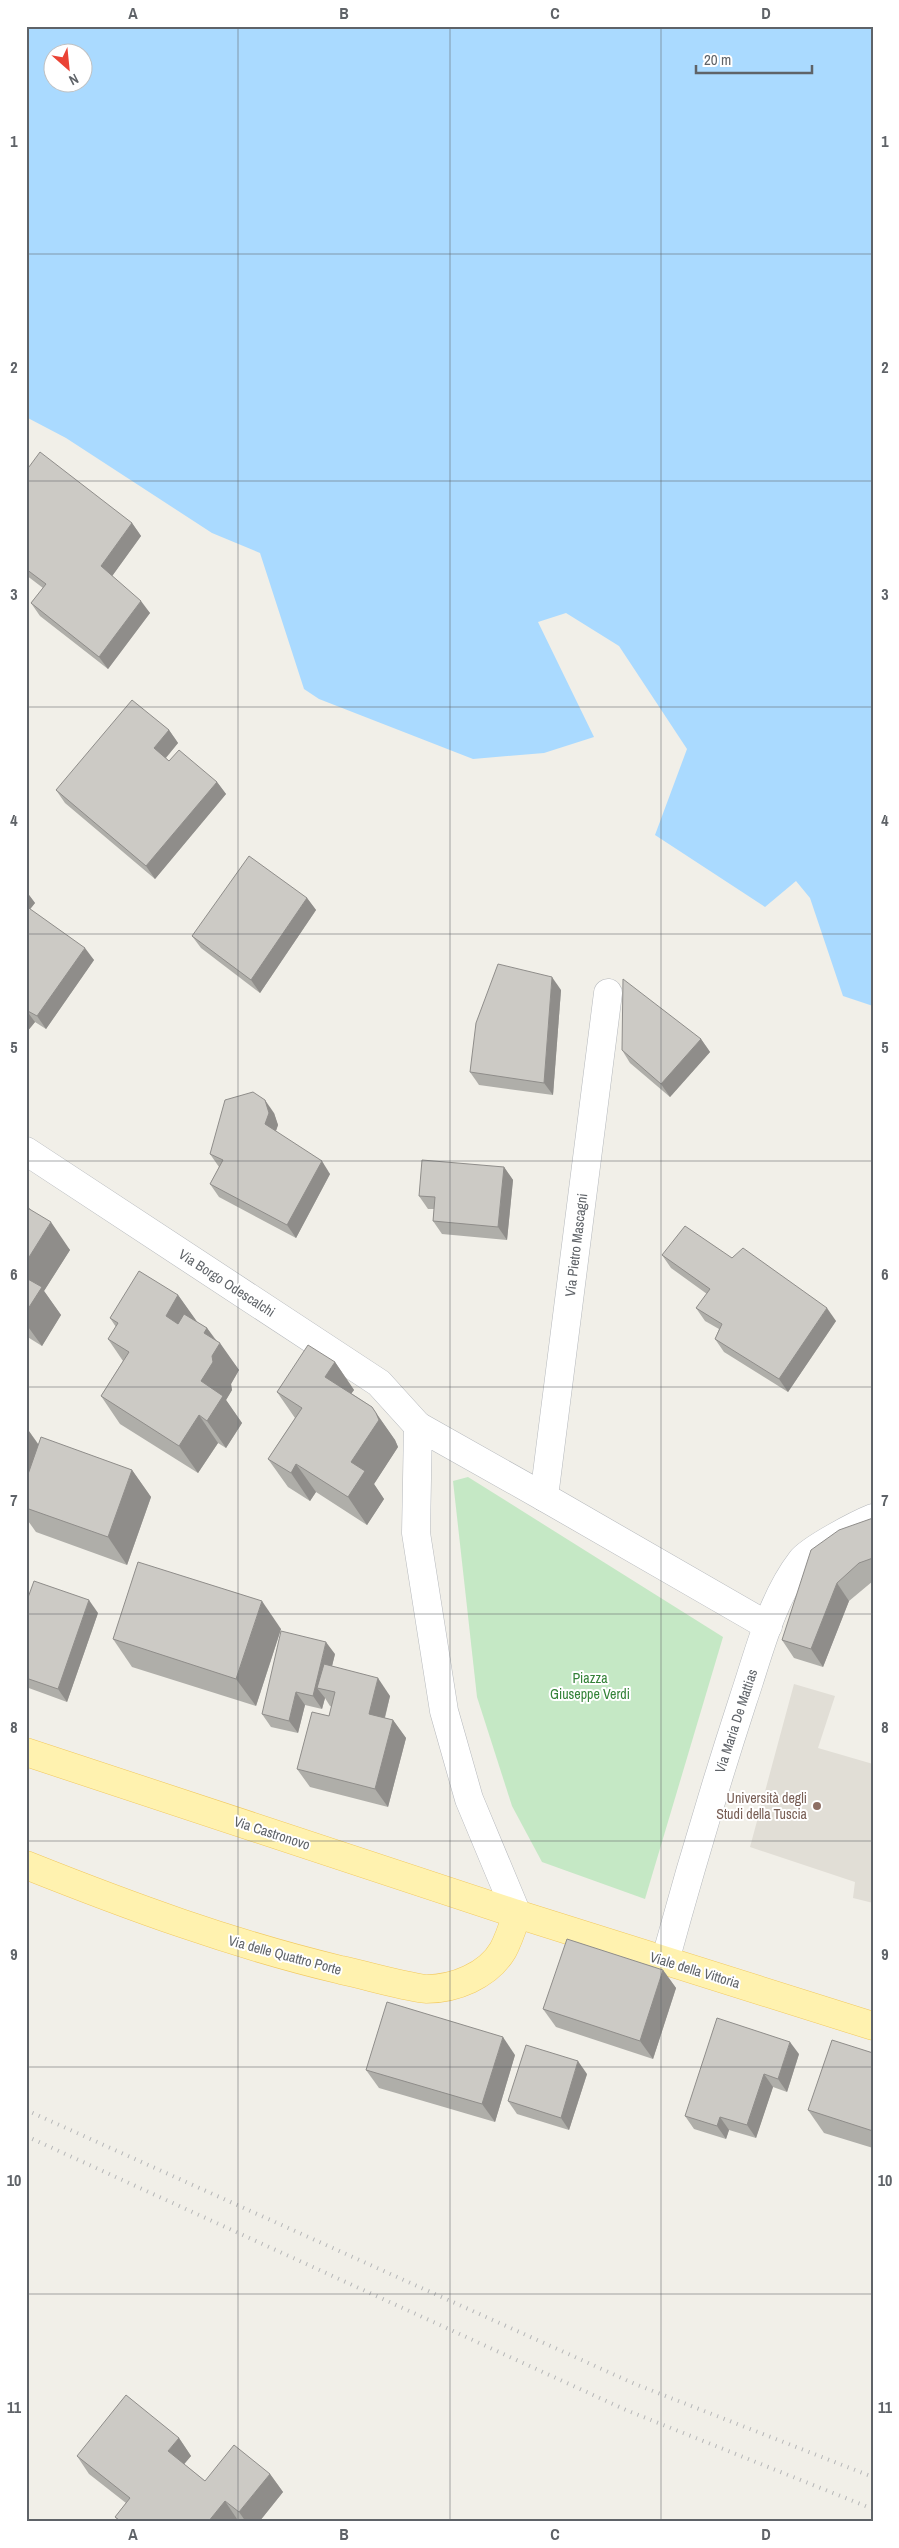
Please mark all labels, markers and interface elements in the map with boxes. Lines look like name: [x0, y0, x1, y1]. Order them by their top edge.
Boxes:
text: A: [128, 2, 138, 24]
text: B: [339, 2, 349, 24]
text: C: [550, 2, 560, 24]
text: D: [761, 2, 771, 24]
north arrow: [42, 42, 92, 92]
scale bar: [696, 42, 813, 74]
text: 20 m: [704, 49, 731, 70]
text: N: [66, 70, 82, 89]
text: 1: [10, 130, 18, 152]
text: 1: [881, 130, 889, 152]
text: 2: [10, 356, 18, 378]
text: 2: [881, 356, 889, 378]
text: 3: [10, 583, 18, 605]
text: 3: [881, 583, 889, 605]
text: 4: [10, 809, 18, 831]
text: 4: [881, 809, 889, 831]
text: 5: [10, 1036, 18, 1058]
text: 5: [881, 1036, 889, 1058]
street label: Via Pietro Mascagni: [561, 1192, 591, 1298]
street label: Via Borgo Odescalchi: [175, 1245, 279, 1321]
text: 6: [10, 1263, 18, 1285]
text: 6: [881, 1263, 889, 1285]
text: 7: [10, 1489, 18, 1511]
text: 7: [881, 1489, 889, 1511]
street label: Via Maria De Mattias: [711, 1666, 761, 1775]
park label: Piazza Giuseppe Verdi: [550, 1669, 630, 1703]
text: 8: [10, 1716, 18, 1738]
text: 8: [881, 1716, 889, 1738]
place label: Università degli Studi della Tuscia: [716, 1789, 808, 1823]
marker: Università degli Studi della Tuscia: [811, 1800, 823, 1812]
street label: Via Castronovo: [232, 1812, 312, 1854]
street label: Via delle Quattro Porte: [226, 1931, 344, 1979]
text: 9: [10, 1943, 18, 1965]
text: 9: [881, 1943, 889, 1965]
street label: Viale della Vittoria: [648, 1948, 743, 1992]
text: 10: [7, 2169, 21, 2191]
text: 10: [878, 2169, 892, 2191]
text: 11: [7, 2396, 22, 2418]
text: 11: [878, 2396, 893, 2418]
text: A: [128, 2523, 138, 2545]
text: B: [339, 2523, 349, 2545]
text: C: [550, 2523, 560, 2545]
text: D: [761, 2523, 771, 2545]

